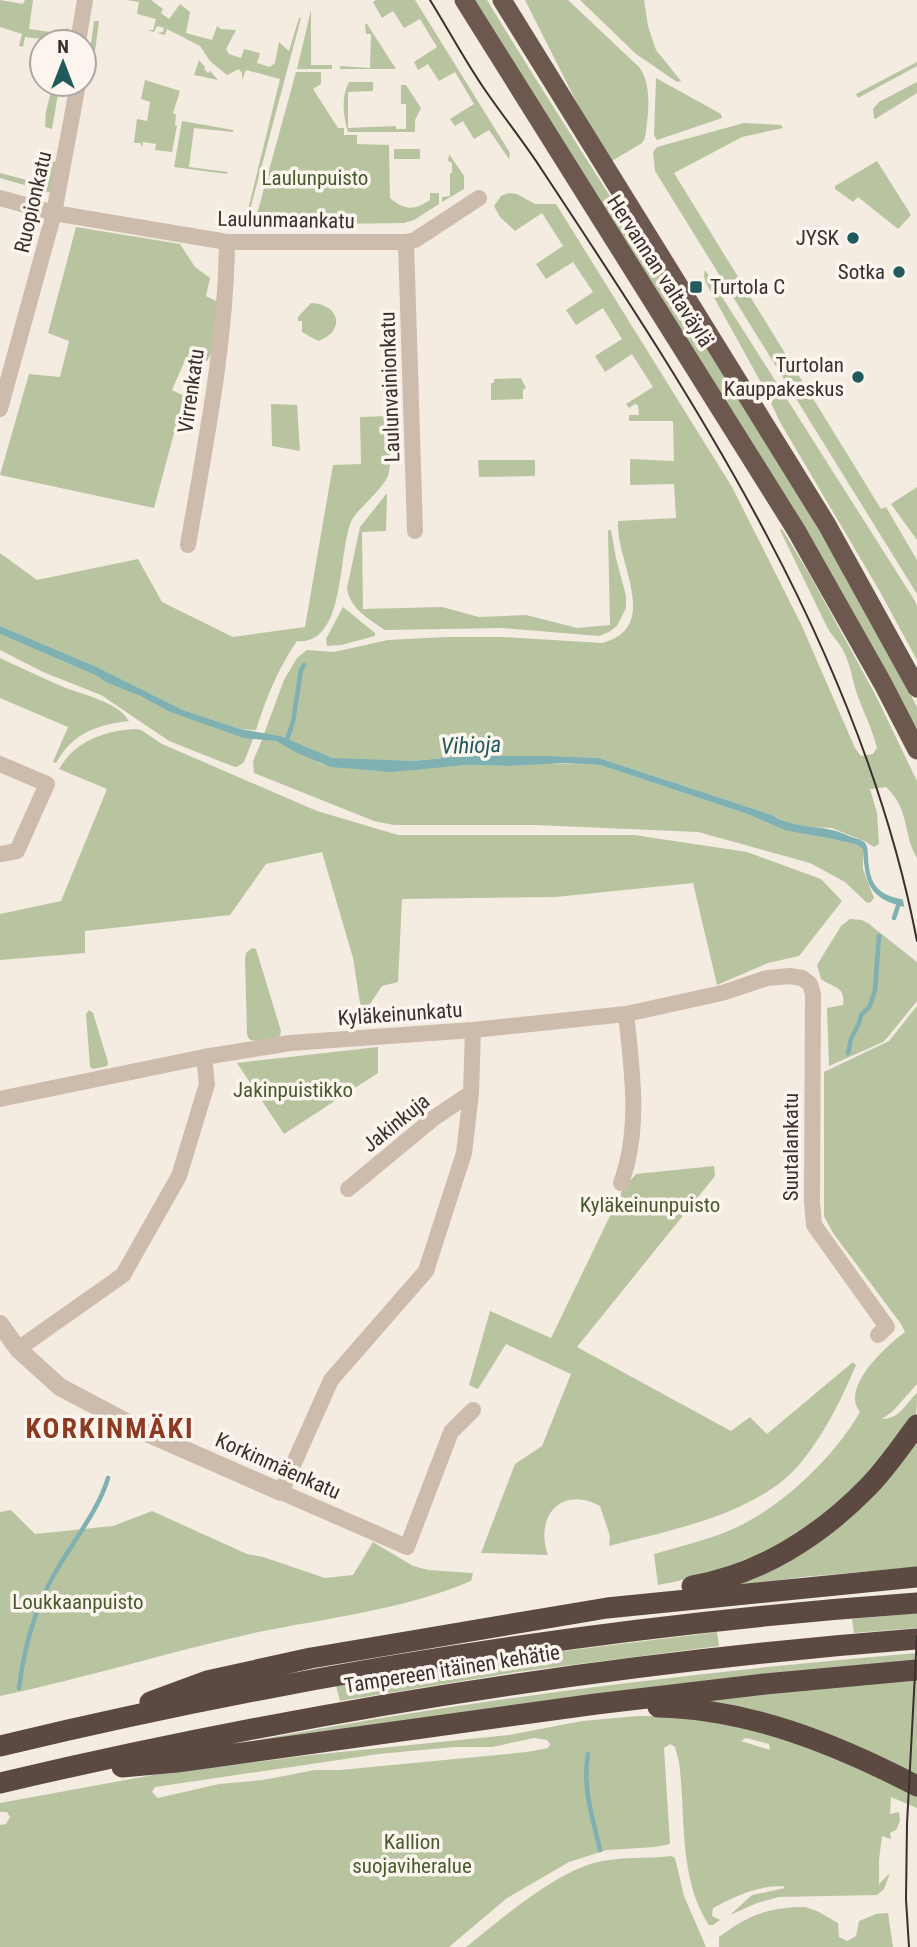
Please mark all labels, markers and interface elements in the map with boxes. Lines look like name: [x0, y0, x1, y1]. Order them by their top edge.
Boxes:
north arrow: [28, 28, 98, 98]
text: N: [57, 35, 69, 58]
street label: Ruopionkatu: [10, 149, 56, 255]
park label: Laulunpuisto: [262, 166, 368, 190]
street label: Hervannan valtaväylä: [602, 191, 718, 351]
street label: Laulunmaankatu: [217, 207, 355, 233]
place label: JYSK: [796, 226, 840, 250]
marker: JYSK: [845, 230, 861, 246]
place label: Sotka: [838, 260, 885, 284]
marker: Sotka: [891, 264, 907, 280]
place label: Turtola C: [710, 275, 785, 299]
marker: Turtola C: [688, 279, 704, 295]
street label: Laulunvainionkatu: [375, 311, 405, 463]
street label: Virrenkatu: [173, 347, 209, 435]
place label: Turtolan Kauppakeskus: [724, 353, 844, 401]
marker: Turtolan Kauppakeskus: [850, 369, 866, 385]
water label: Vihioja: [440, 731, 502, 760]
street label: Kyläkeinunkatu: [337, 998, 463, 1030]
park label: Jakinpuistikko: [233, 1078, 353, 1102]
street label: Jakinkuja: [358, 1089, 434, 1157]
street label: Suutalankatu: [779, 1093, 803, 1201]
park label: Kyläkeinunpuisto: [580, 1193, 720, 1217]
district label: KORKINMÄKI: [26, 1412, 194, 1445]
street label: Korkinmäenkatu: [212, 1428, 344, 1504]
park label: Loukkaanpuisto: [12, 1590, 144, 1614]
street label: Tampereen itäinen kehätie: [343, 1640, 562, 1698]
park label: Kallion suojaviheralue: [352, 1830, 472, 1878]

